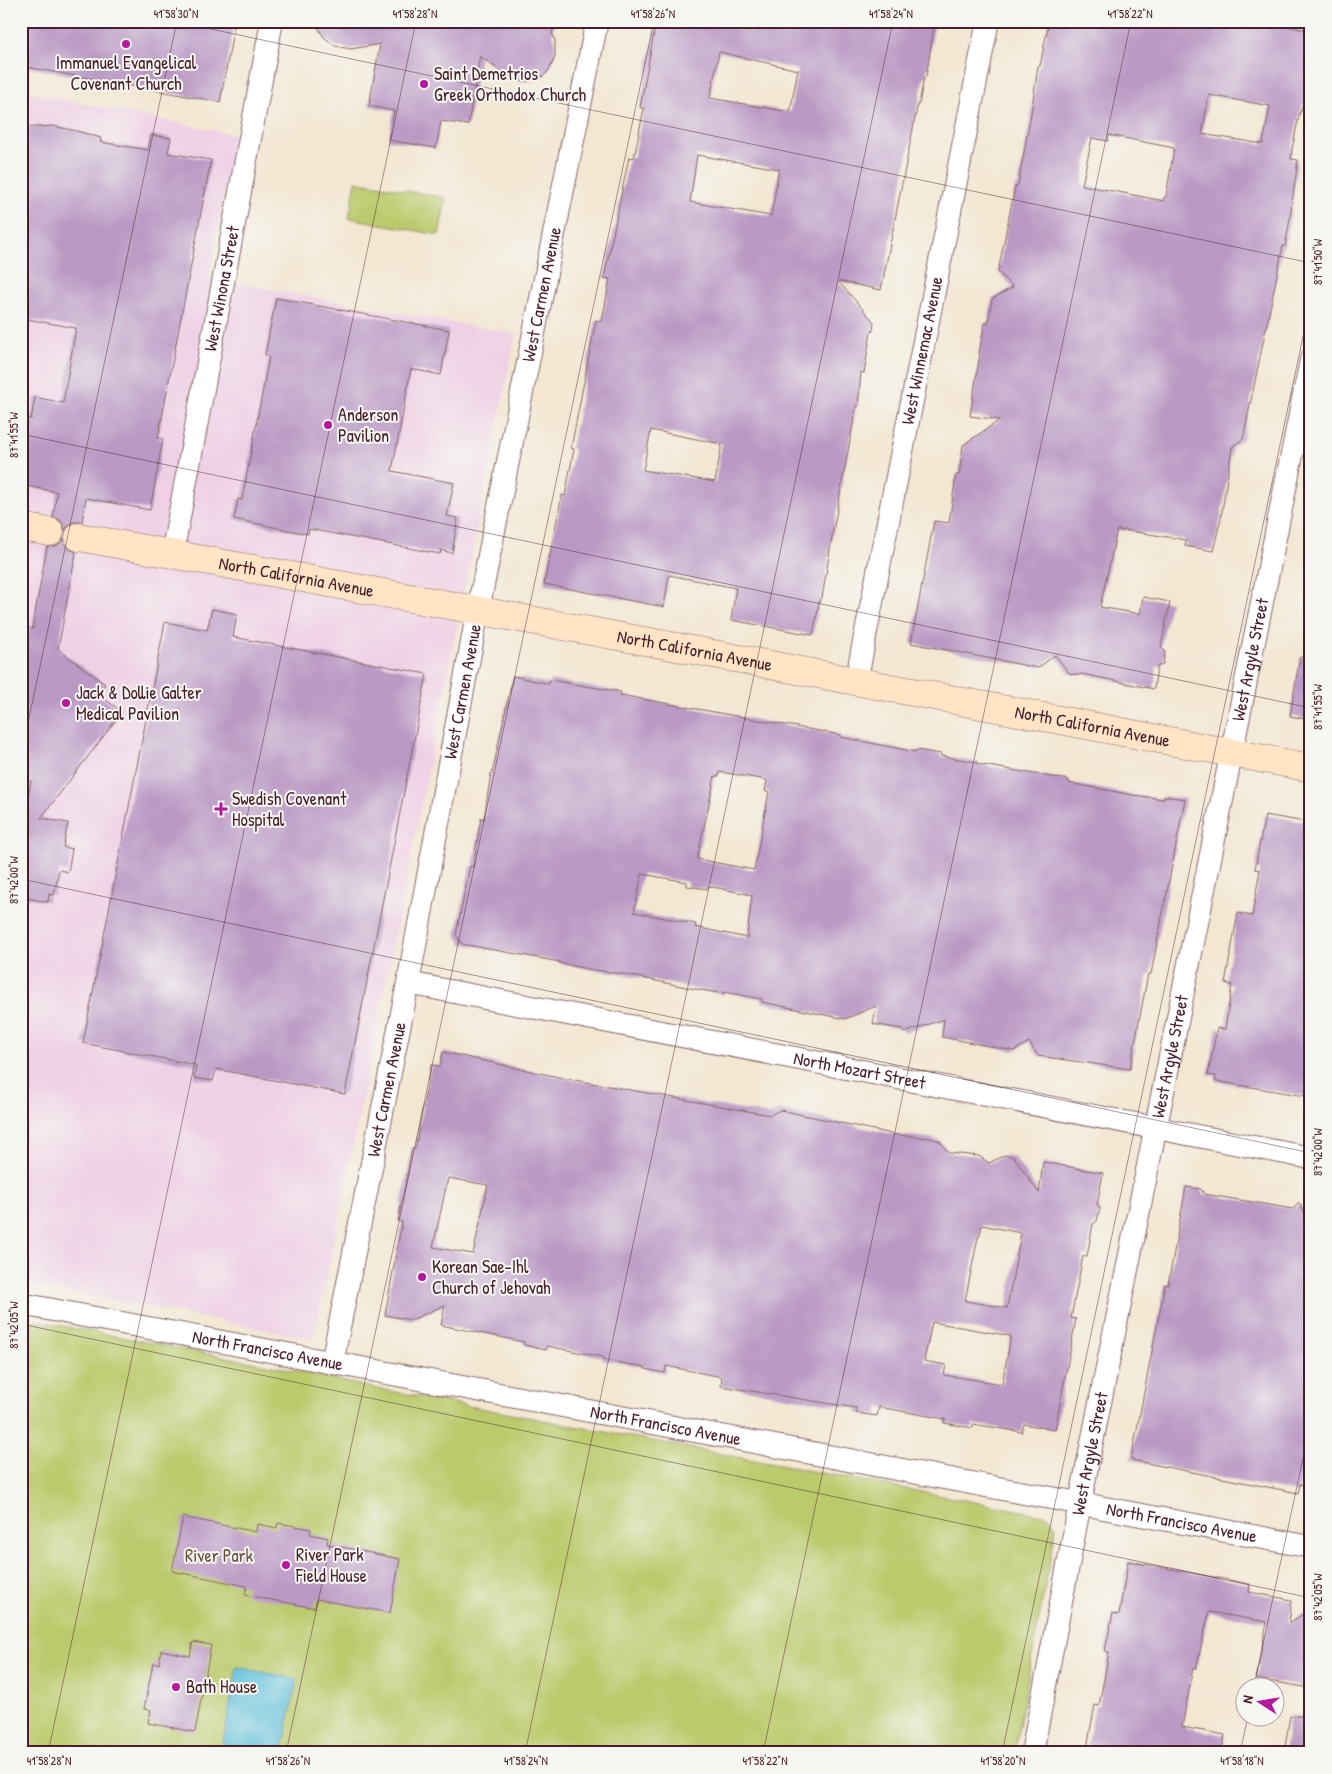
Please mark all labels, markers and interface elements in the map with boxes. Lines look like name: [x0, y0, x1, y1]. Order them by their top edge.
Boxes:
text: 41°58'30"N: [154, 5, 198, 22]
text: 41°58'28"N: [393, 5, 437, 22]
text: 41°58'26"N: [631, 5, 675, 22]
text: 41°58'24"N: [869, 5, 913, 22]
text: 41°58'22"N: [1107, 5, 1153, 22]
marker: Immanuel Evangelical Covenant Church: [120, 38, 132, 50]
place label: Immanuel Evangelical Covenant Church: [56, 50, 196, 96]
place label: Saint Demetrios Greek Orthodox Church: [434, 61, 586, 107]
marker: Saint Demetrios Greek Orthodox Church: [418, 78, 430, 90]
street label: West Winona Street: [197, 223, 246, 353]
street label: West Carmen Avenue: [515, 225, 567, 364]
text: 87°41'50"W: [1309, 238, 1326, 285]
street label: West Winnemac Avenue: [895, 274, 949, 427]
place label: Anderson Pavilion: [338, 402, 398, 448]
text: 87°41'55"W: [5, 411, 22, 458]
marker: Anderson Pavilion: [322, 419, 334, 431]
street label: North California Avenue: [217, 550, 376, 603]
street label: West Argyle Street: [1225, 595, 1275, 723]
street label: West Carmen Avenue: [437, 622, 487, 761]
street label: North California Avenue: [615, 623, 774, 677]
place label: Jack & Dollie Galter Medical Pavilion: [76, 680, 202, 726]
text: 87°41'55"W: [1309, 683, 1326, 730]
marker: Jack & Dollie Galter Medical Pavilion: [60, 697, 72, 709]
street label: North California Avenue: [1013, 699, 1172, 753]
place label: Swedish Covenant Hospital: [232, 786, 347, 832]
marker: Swedish Covenant Hospital: [214, 802, 228, 816]
text: 87°42'00"W: [5, 856, 22, 904]
street label: West Argyle Street: [1145, 992, 1194, 1120]
street label: West Carmen Avenue: [361, 1020, 412, 1159]
street label: North Mozart Street: [792, 1045, 928, 1095]
text: 87°42'00"W: [1309, 1128, 1326, 1176]
place label: Korean Sae-Ihl Church of Jehovah: [432, 1254, 551, 1300]
marker: Korean Sae-Ihl Church of Jehovah: [416, 1271, 428, 1283]
text: 87°42'05"W: [5, 1301, 22, 1349]
street label: North Francisco Avenue: [190, 1324, 345, 1376]
street label: West Argyle Street: [1065, 1389, 1114, 1517]
street label: North Francisco Avenue: [588, 1399, 743, 1451]
street label: North Francisco Avenue: [1104, 1496, 1259, 1549]
place label: River Park Field House: [295, 1542, 367, 1588]
park label: River Park: [185, 1543, 253, 1568]
marker: River Park Field House: [280, 1559, 292, 1571]
text: 87°42'05"W: [1309, 1573, 1326, 1621]
place label: Bath House: [186, 1674, 257, 1699]
north arrow: [1234, 1676, 1284, 1726]
marker: Bath House: [170, 1681, 182, 1693]
text: N: [1237, 1693, 1257, 1705]
text: 41°58'28"N: [27, 1752, 71, 1769]
text: 41°58'26"N: [266, 1752, 310, 1769]
text: 41°58'24"N: [504, 1752, 548, 1769]
text: 41°58'22"N: [742, 1752, 788, 1769]
text: 41°58'20"N: [981, 1752, 1025, 1769]
text: 41°58'18"N: [1220, 1752, 1264, 1769]

